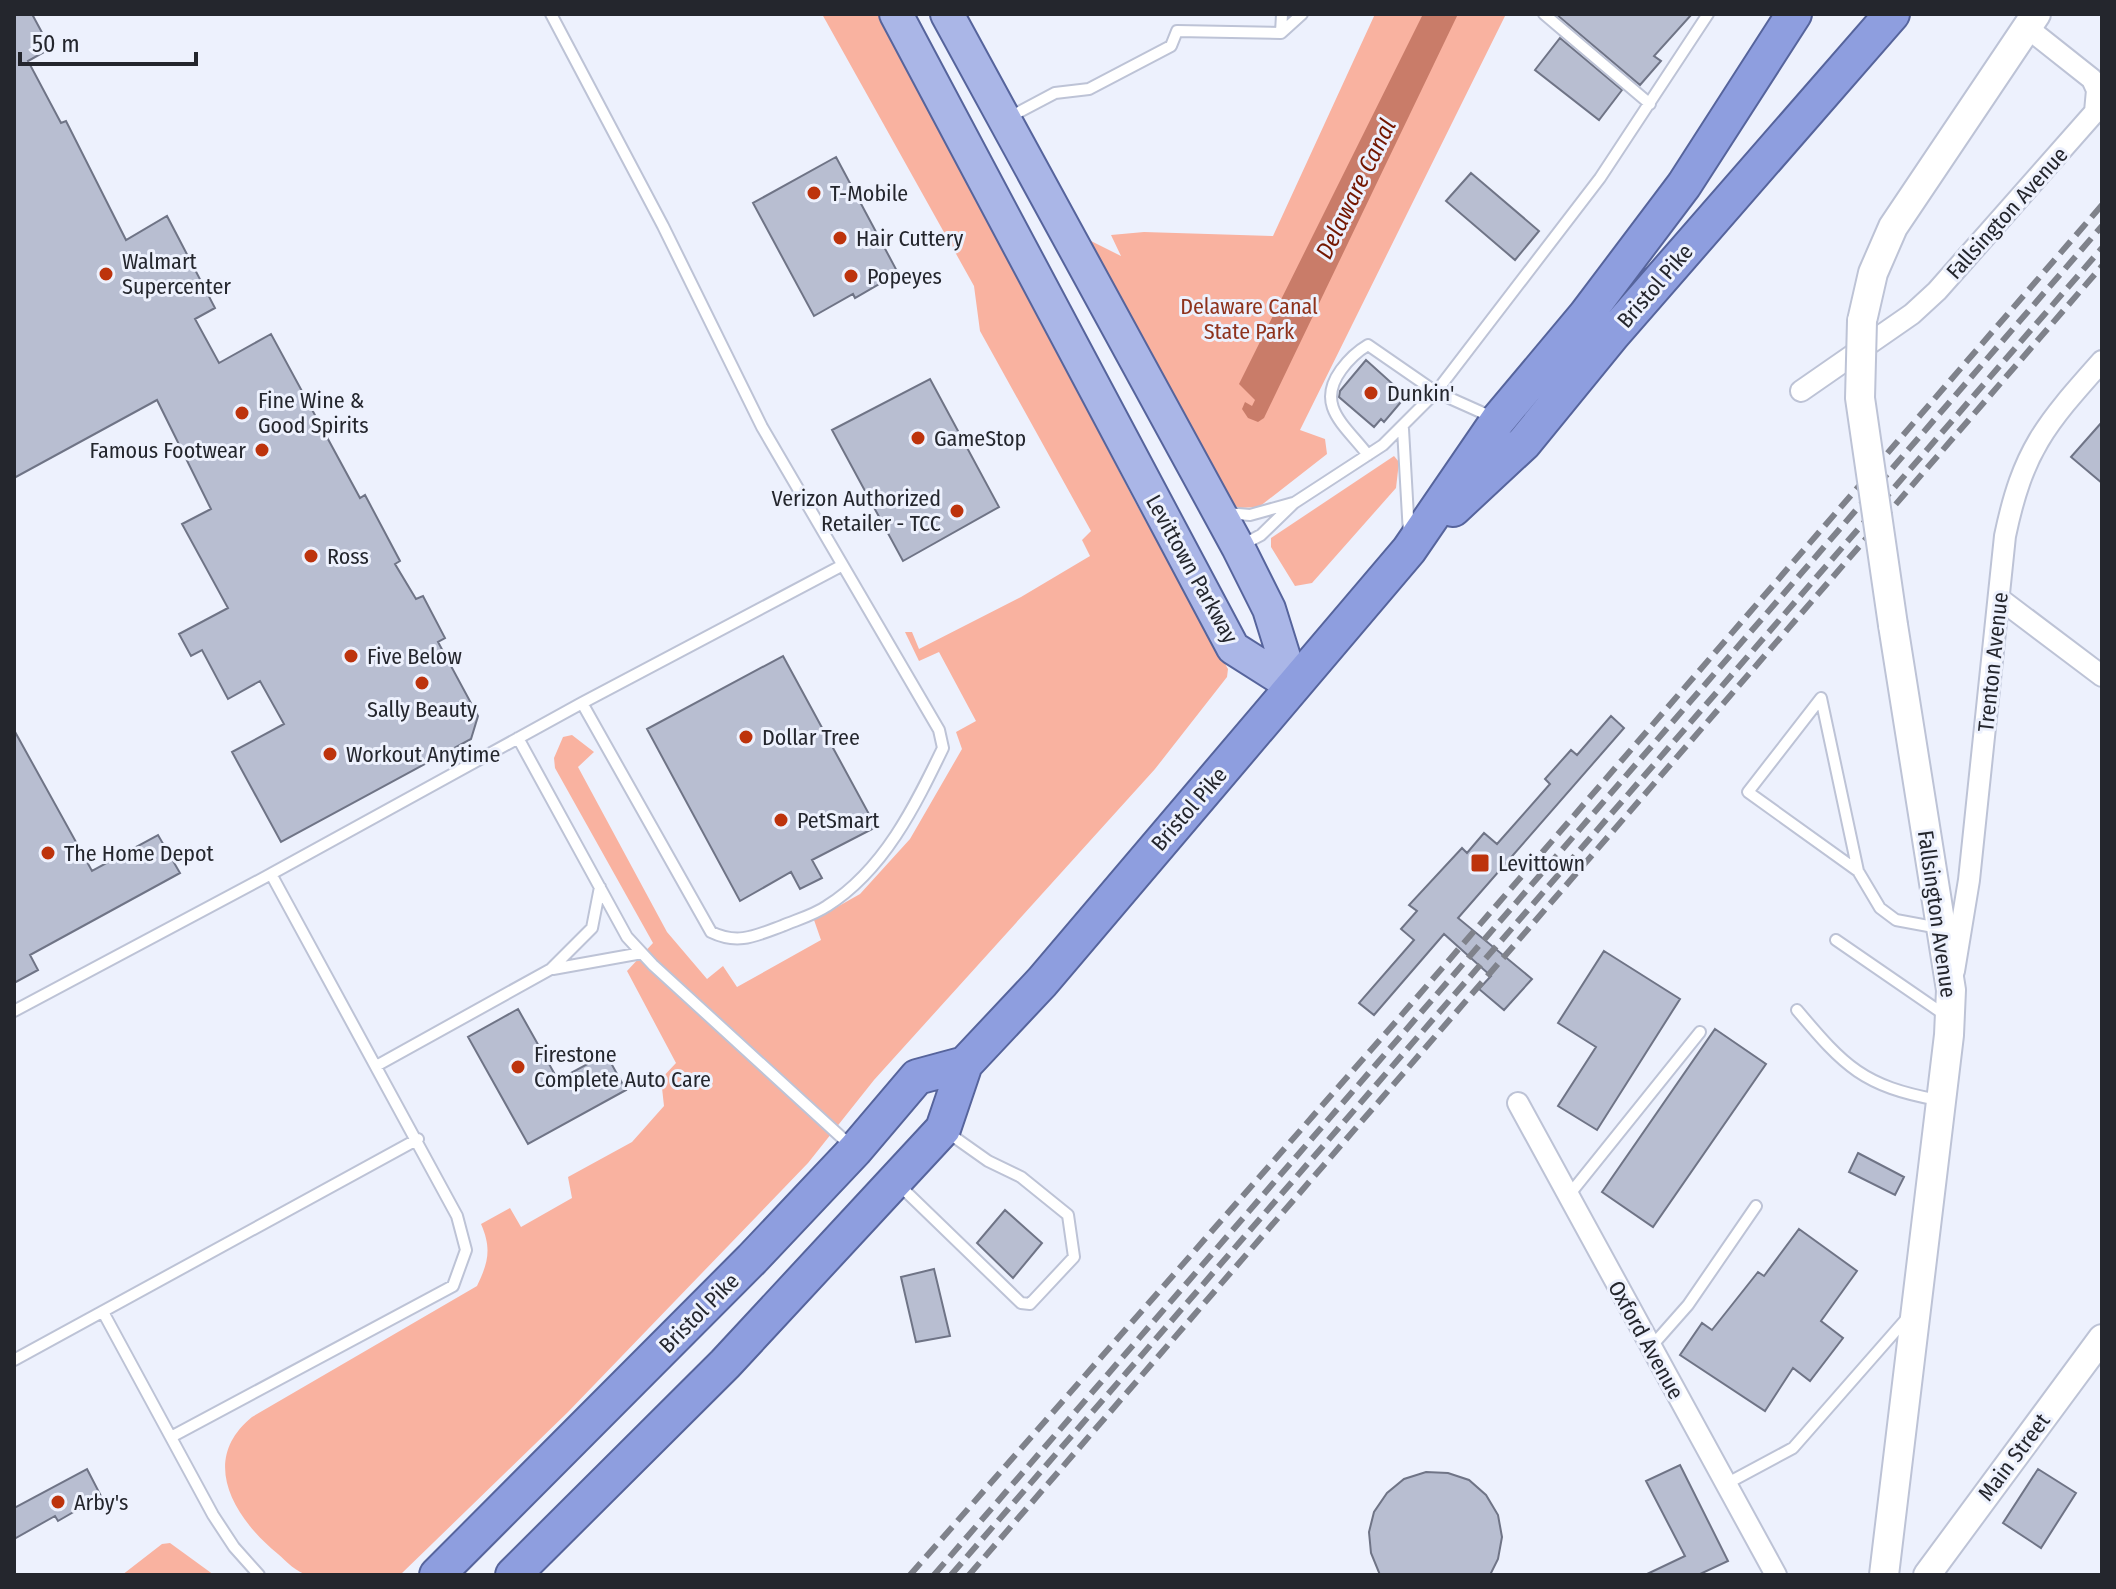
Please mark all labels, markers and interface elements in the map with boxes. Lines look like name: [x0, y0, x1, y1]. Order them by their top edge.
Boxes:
scale bar: [20, 16, 196, 66]
text: 50 m: [32, 30, 80, 58]
water label: Delaware Canal: [1310, 115, 1402, 263]
street label: Fallsington Avenue: [1941, 141, 2073, 285]
place label: T-Mobile: [830, 180, 908, 207]
marker: T-Mobile: [805, 184, 823, 202]
place label: Hair Cuttery: [856, 225, 963, 252]
marker: Hair Cuttery: [831, 229, 849, 247]
street label: Bristol Pike: [1611, 239, 1699, 333]
place label: Walmart Supercenter: [122, 248, 231, 300]
place label: Popeyes: [867, 263, 942, 290]
marker: Walmart Supercenter: [97, 265, 115, 283]
marker: Popeyes: [842, 267, 860, 285]
park label: Delaware Canal State Park: [1180, 293, 1318, 345]
place label: Dunkin': [1387, 380, 1455, 407]
marker: Dunkin': [1362, 384, 1380, 402]
place label: Fine Wine & Good Spirits: [258, 387, 369, 439]
marker: Fine Wine & Good Spirits: [233, 404, 251, 422]
place label: GameStop: [934, 425, 1026, 452]
marker: GameStop: [909, 429, 927, 447]
place label: Famous Footwear: [90, 437, 246, 464]
marker: Famous Footwear: [253, 441, 271, 459]
place label: Verizon Authorized Retailer - TCC: [772, 485, 941, 537]
street label: Levittown Parkway: [1140, 490, 1244, 648]
marker: Verizon Authorized Retailer - TCC: [948, 502, 966, 520]
place label: Ross: [327, 543, 369, 570]
marker: Ross: [302, 547, 320, 565]
street label: Trenton Avenue: [1972, 591, 2014, 733]
place label: Five Below: [367, 643, 462, 670]
marker: Five Below: [342, 647, 360, 665]
marker: Sally Beauty: [413, 674, 431, 692]
place label: Sally Beauty: [367, 696, 477, 723]
place label: Dollar Tree: [762, 724, 860, 751]
marker: Dollar Tree: [737, 728, 755, 746]
place label: Workout Anytime: [346, 741, 500, 768]
marker: Workout Anytime: [321, 745, 339, 763]
street label: Bristol Pike: [1145, 762, 1233, 856]
place label: PetSmart: [797, 807, 880, 834]
marker: PetSmart: [772, 811, 790, 829]
street label: Fallsington Avenue: [1912, 829, 1962, 999]
place label: The Home Depot: [64, 840, 215, 867]
marker: The Home Depot: [39, 844, 57, 862]
place label: Levittown: [1498, 850, 1585, 877]
marker: Levittown: [1469, 852, 1491, 874]
place label: Firestone Complete Auto Care: [534, 1041, 711, 1093]
marker: Firestone Complete Auto Care: [509, 1058, 527, 1076]
street label: Bristol Pike: [653, 1267, 745, 1359]
street label: Oxford Avenue: [1602, 1276, 1690, 1404]
street label: Main Street: [1972, 1407, 2056, 1506]
place label: Arby's: [74, 1489, 128, 1516]
marker: Arby's: [49, 1493, 67, 1511]

